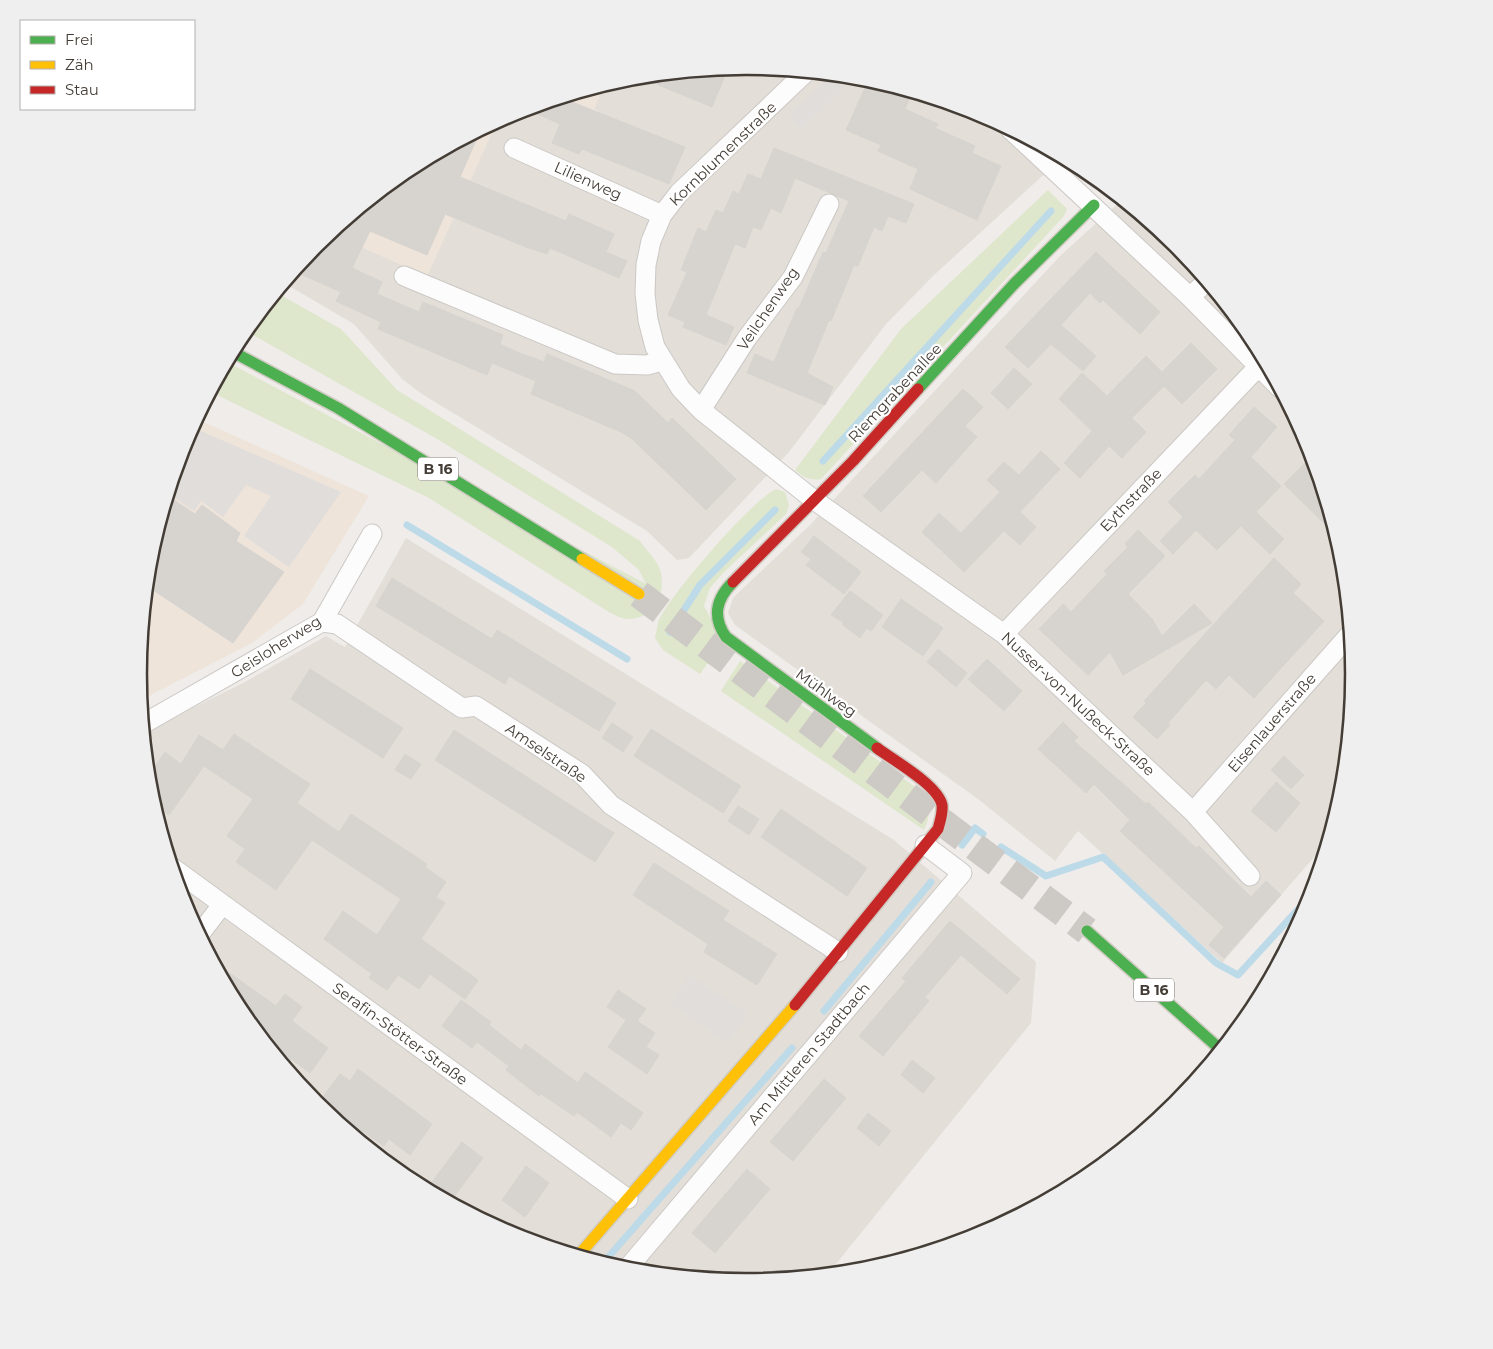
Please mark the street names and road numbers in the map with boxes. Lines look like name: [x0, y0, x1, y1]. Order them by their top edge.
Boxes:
street label: Kornblumenstraße: [665, 98, 780, 210]
street label: Lilienweg: [551, 157, 625, 204]
street label: Veilchenweg: [733, 263, 802, 354]
street label: Riemgrabenallee: [844, 339, 946, 446]
road number: B 16: [418, 458, 458, 480]
street label: Eythstraße: [1096, 464, 1166, 535]
street label: Geisloherweg: [227, 611, 325, 682]
street label: Nusser-von-Nußeck-Straße: [998, 627, 1159, 780]
street label: Mühlweg: [792, 664, 861, 721]
street label: Eisenlauerstraße: [1223, 669, 1320, 776]
street label: Amselstraße: [502, 718, 590, 787]
street label: Serafin-Stötter-Straße: [329, 978, 472, 1089]
road number: B 16: [1134, 978, 1174, 1002]
street label: Am Mittleren Stadtbach: [743, 979, 874, 1129]

